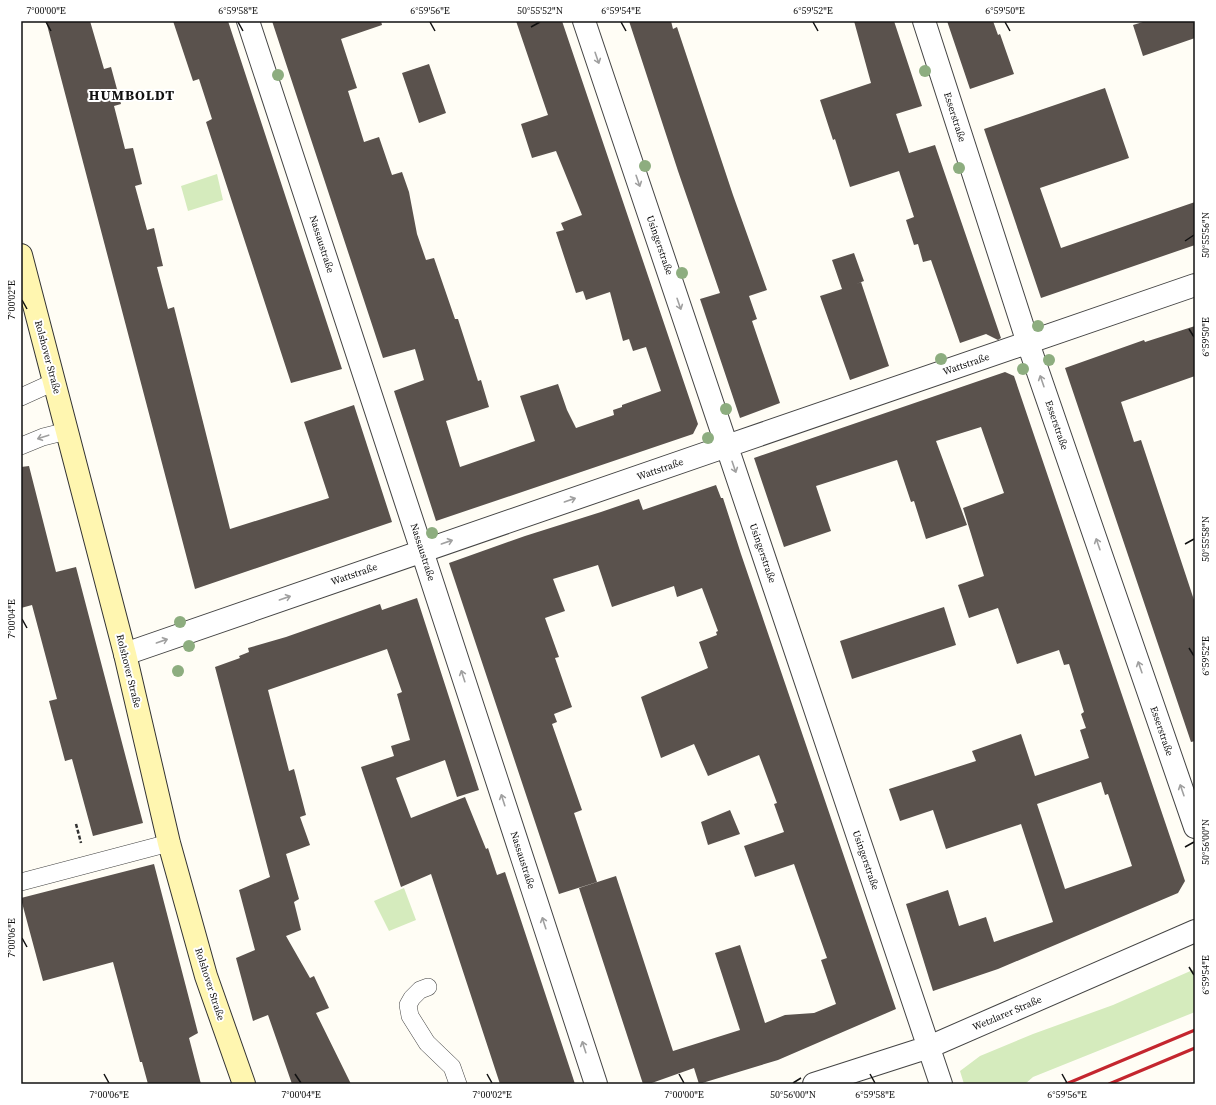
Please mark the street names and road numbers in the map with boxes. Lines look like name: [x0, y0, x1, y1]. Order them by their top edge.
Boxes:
street label: Esserstraße: [941, 90, 969, 144]
street label: Usingerstraße: [644, 213, 676, 277]
street label: Nassaustraße: [307, 214, 337, 274]
street label: Rolshover Straße: [32, 319, 64, 395]
street label: Wattstraße: [941, 350, 991, 378]
street label: Esserstraße: [1042, 398, 1072, 452]
street label: Wattstraße: [635, 455, 685, 483]
street label: Usingerstraße: [747, 521, 779, 585]
street label: Nassaustraße: [408, 522, 438, 582]
street label: Wattstraße: [329, 560, 379, 588]
street label: Rolshover Straße: [114, 633, 144, 709]
street label: Esserstraße: [1147, 704, 1177, 758]
street label: Usingerstraße: [850, 828, 882, 892]
street label: Nassaustraße: [508, 830, 538, 890]
street label: Rolshover Straße: [192, 946, 228, 1022]
street label: Wetzlarer Straße: [970, 993, 1044, 1033]

